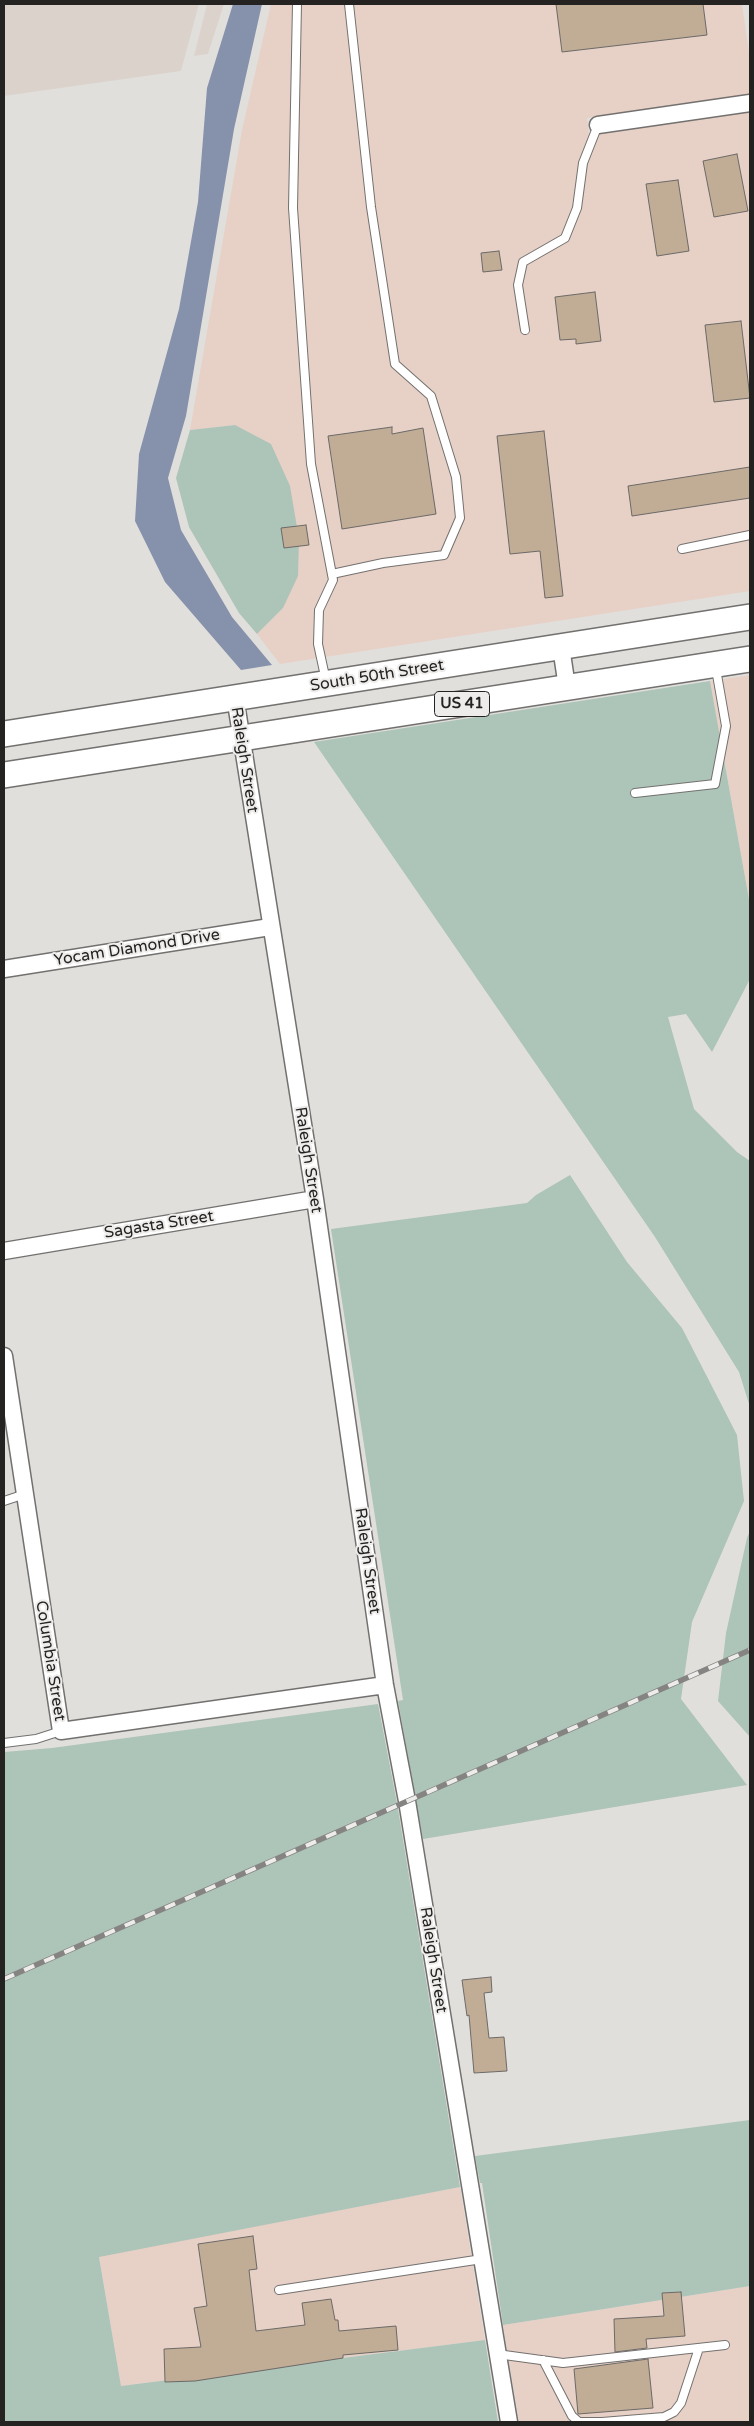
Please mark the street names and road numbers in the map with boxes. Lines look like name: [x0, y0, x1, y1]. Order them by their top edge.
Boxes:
street label: South 50th Street: [309, 656, 445, 696]
road number: US 41: [434, 692, 490, 716]
street label: Raleigh Street: [226, 706, 262, 814]
street label: Yocam Diamond Drive: [53, 925, 221, 971]
street label: Raleigh Street: [290, 1106, 326, 1214]
street label: Sagasta Street: [103, 1207, 215, 1243]
street label: Raleigh Street: [350, 1507, 384, 1615]
street label: Columbia Street: [31, 1599, 69, 1723]
street label: Raleigh Street: [415, 1906, 451, 2014]

